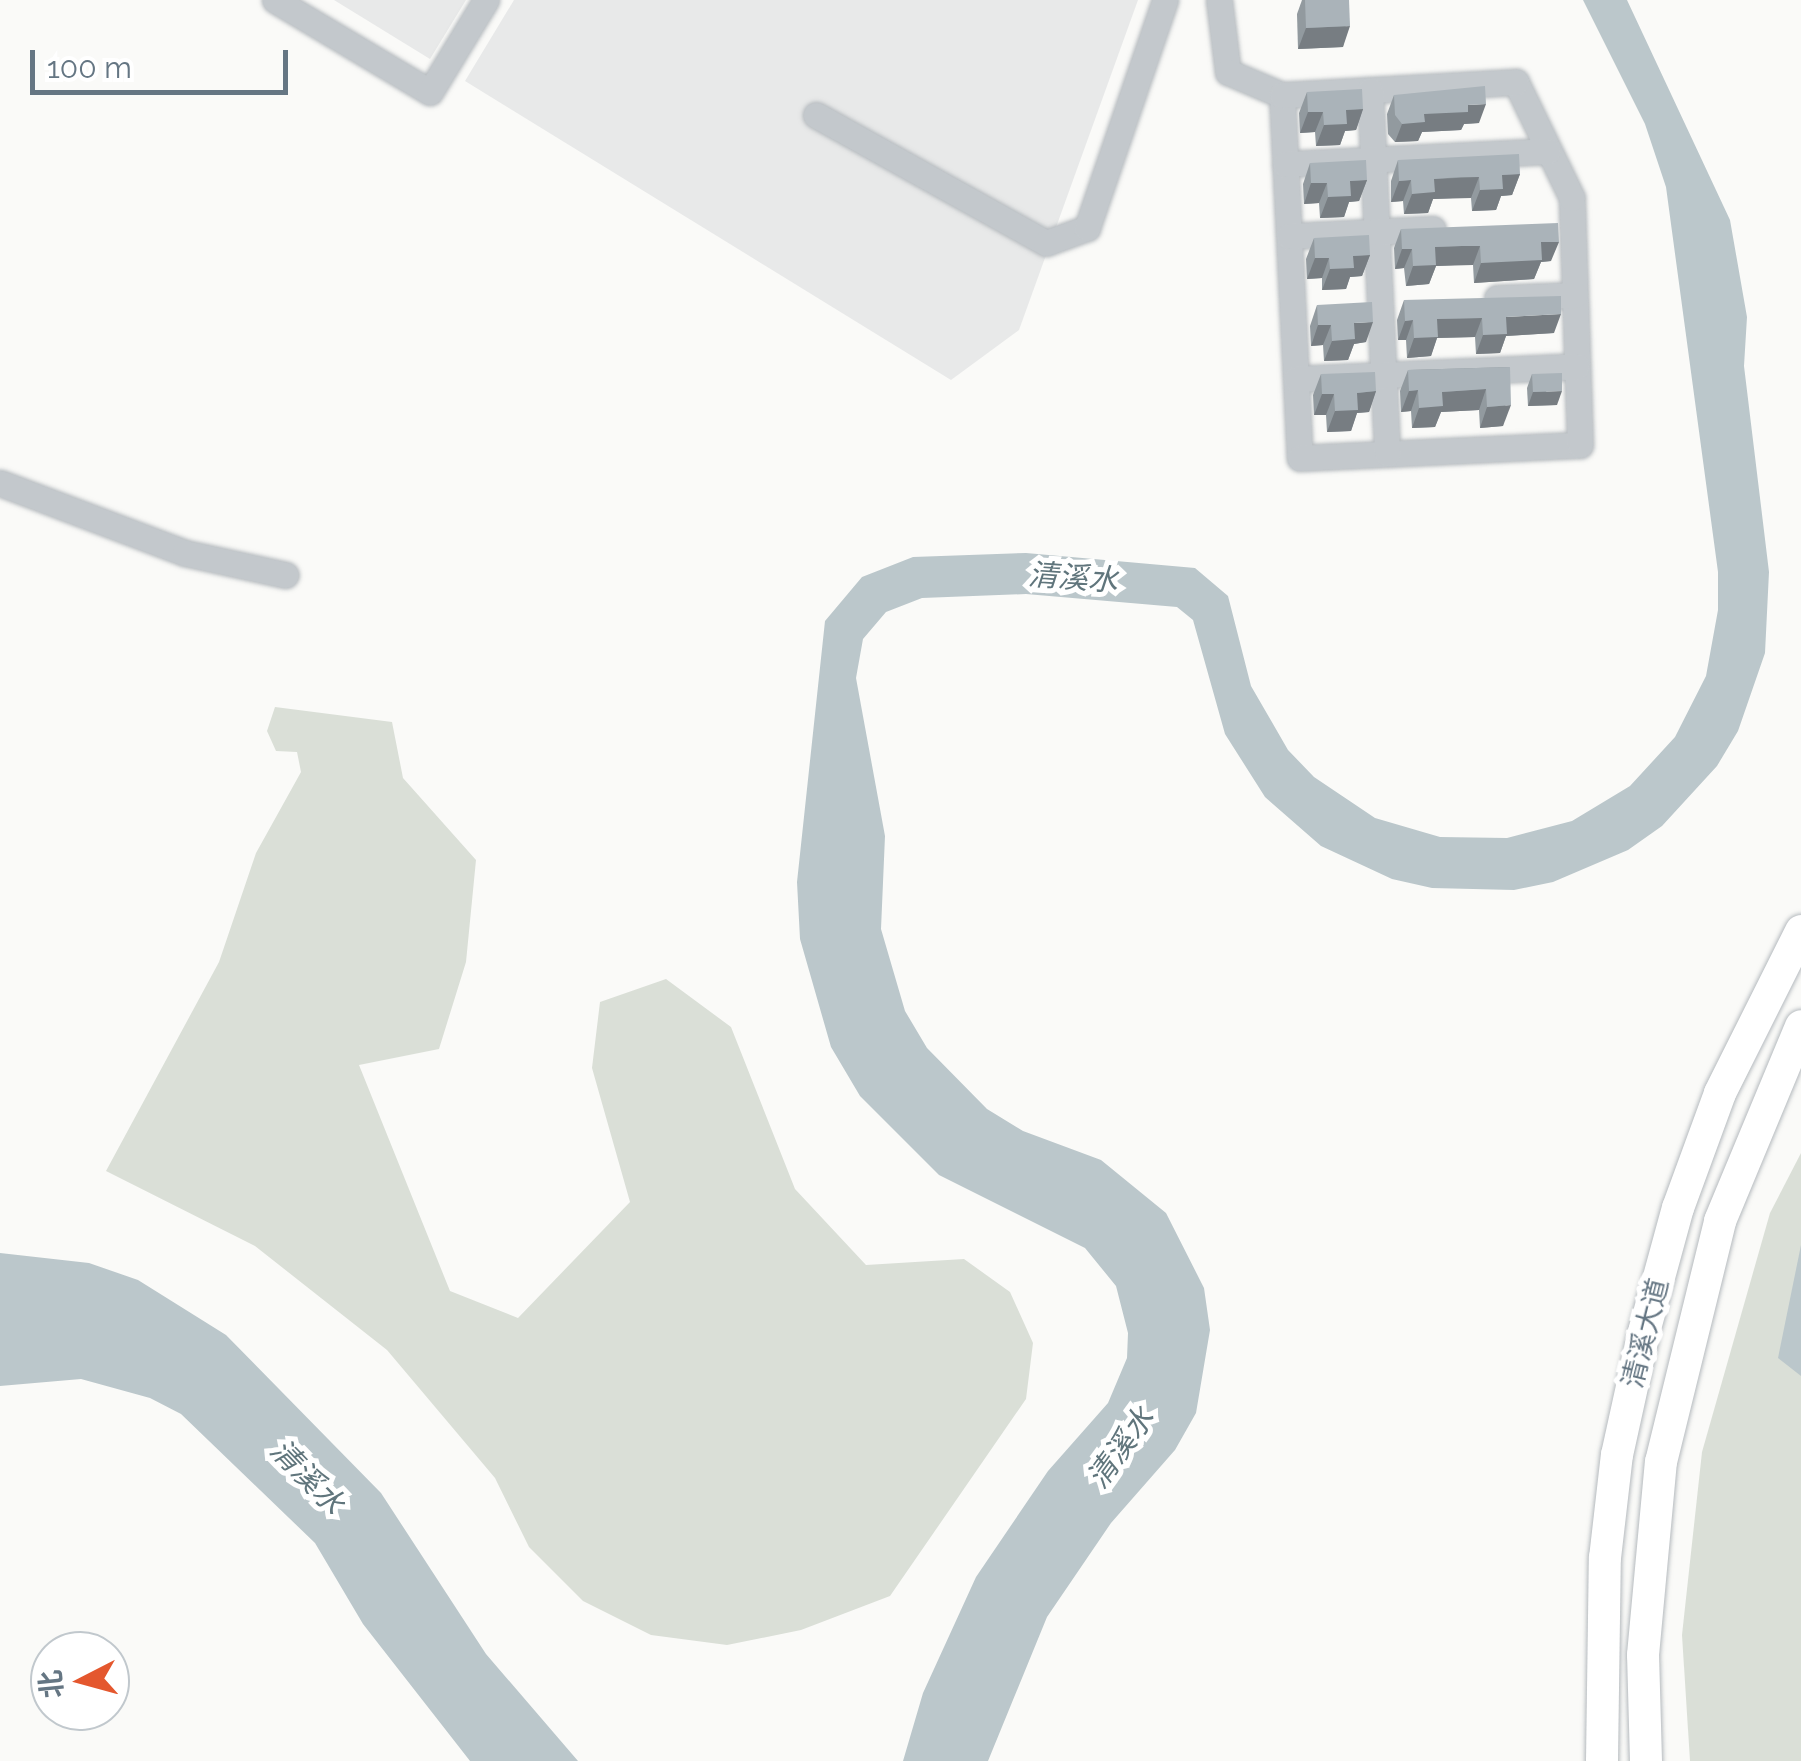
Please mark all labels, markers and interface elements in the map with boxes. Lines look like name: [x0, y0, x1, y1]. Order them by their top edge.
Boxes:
scale bar: [35, 30, 292, 92]
text: 100 m: [47, 50, 132, 85]
water label: 清溪水: [1027, 557, 1119, 599]
street label: 清溪大道: [1616, 1275, 1676, 1391]
water label: 清溪水: [1080, 1401, 1162, 1495]
water label: 清溪水: [263, 1432, 351, 1522]
north arrow: [30, 1631, 130, 1731]
text: 北: [34, 1668, 70, 1700]

